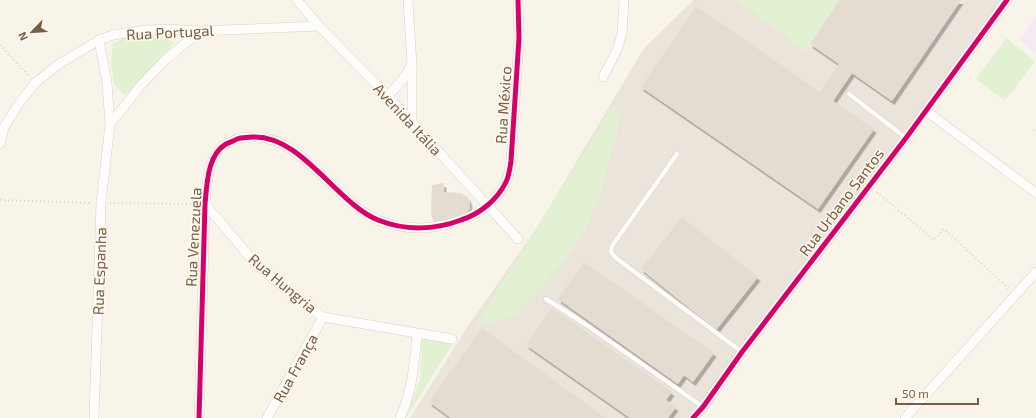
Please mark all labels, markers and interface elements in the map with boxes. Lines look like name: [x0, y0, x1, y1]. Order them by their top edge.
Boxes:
north arrow: [12, 12, 52, 52]
street label: Rua Portugal: [126, 21, 215, 43]
text: N: [15, 30, 30, 43]
street label: Rua México: [491, 65, 515, 145]
street label: Avenida Itália: [370, 79, 446, 159]
street label: Rua Urbano Santos: [795, 145, 887, 259]
street label: Rua Venezuela: [181, 187, 205, 287]
street label: Rua Espanha: [88, 227, 110, 315]
street label: Rua Hungria: [245, 249, 321, 317]
street label: Rua França: [269, 331, 322, 406]
scale bar: [896, 380, 978, 406]
text: 50 m: [902, 386, 929, 400]

